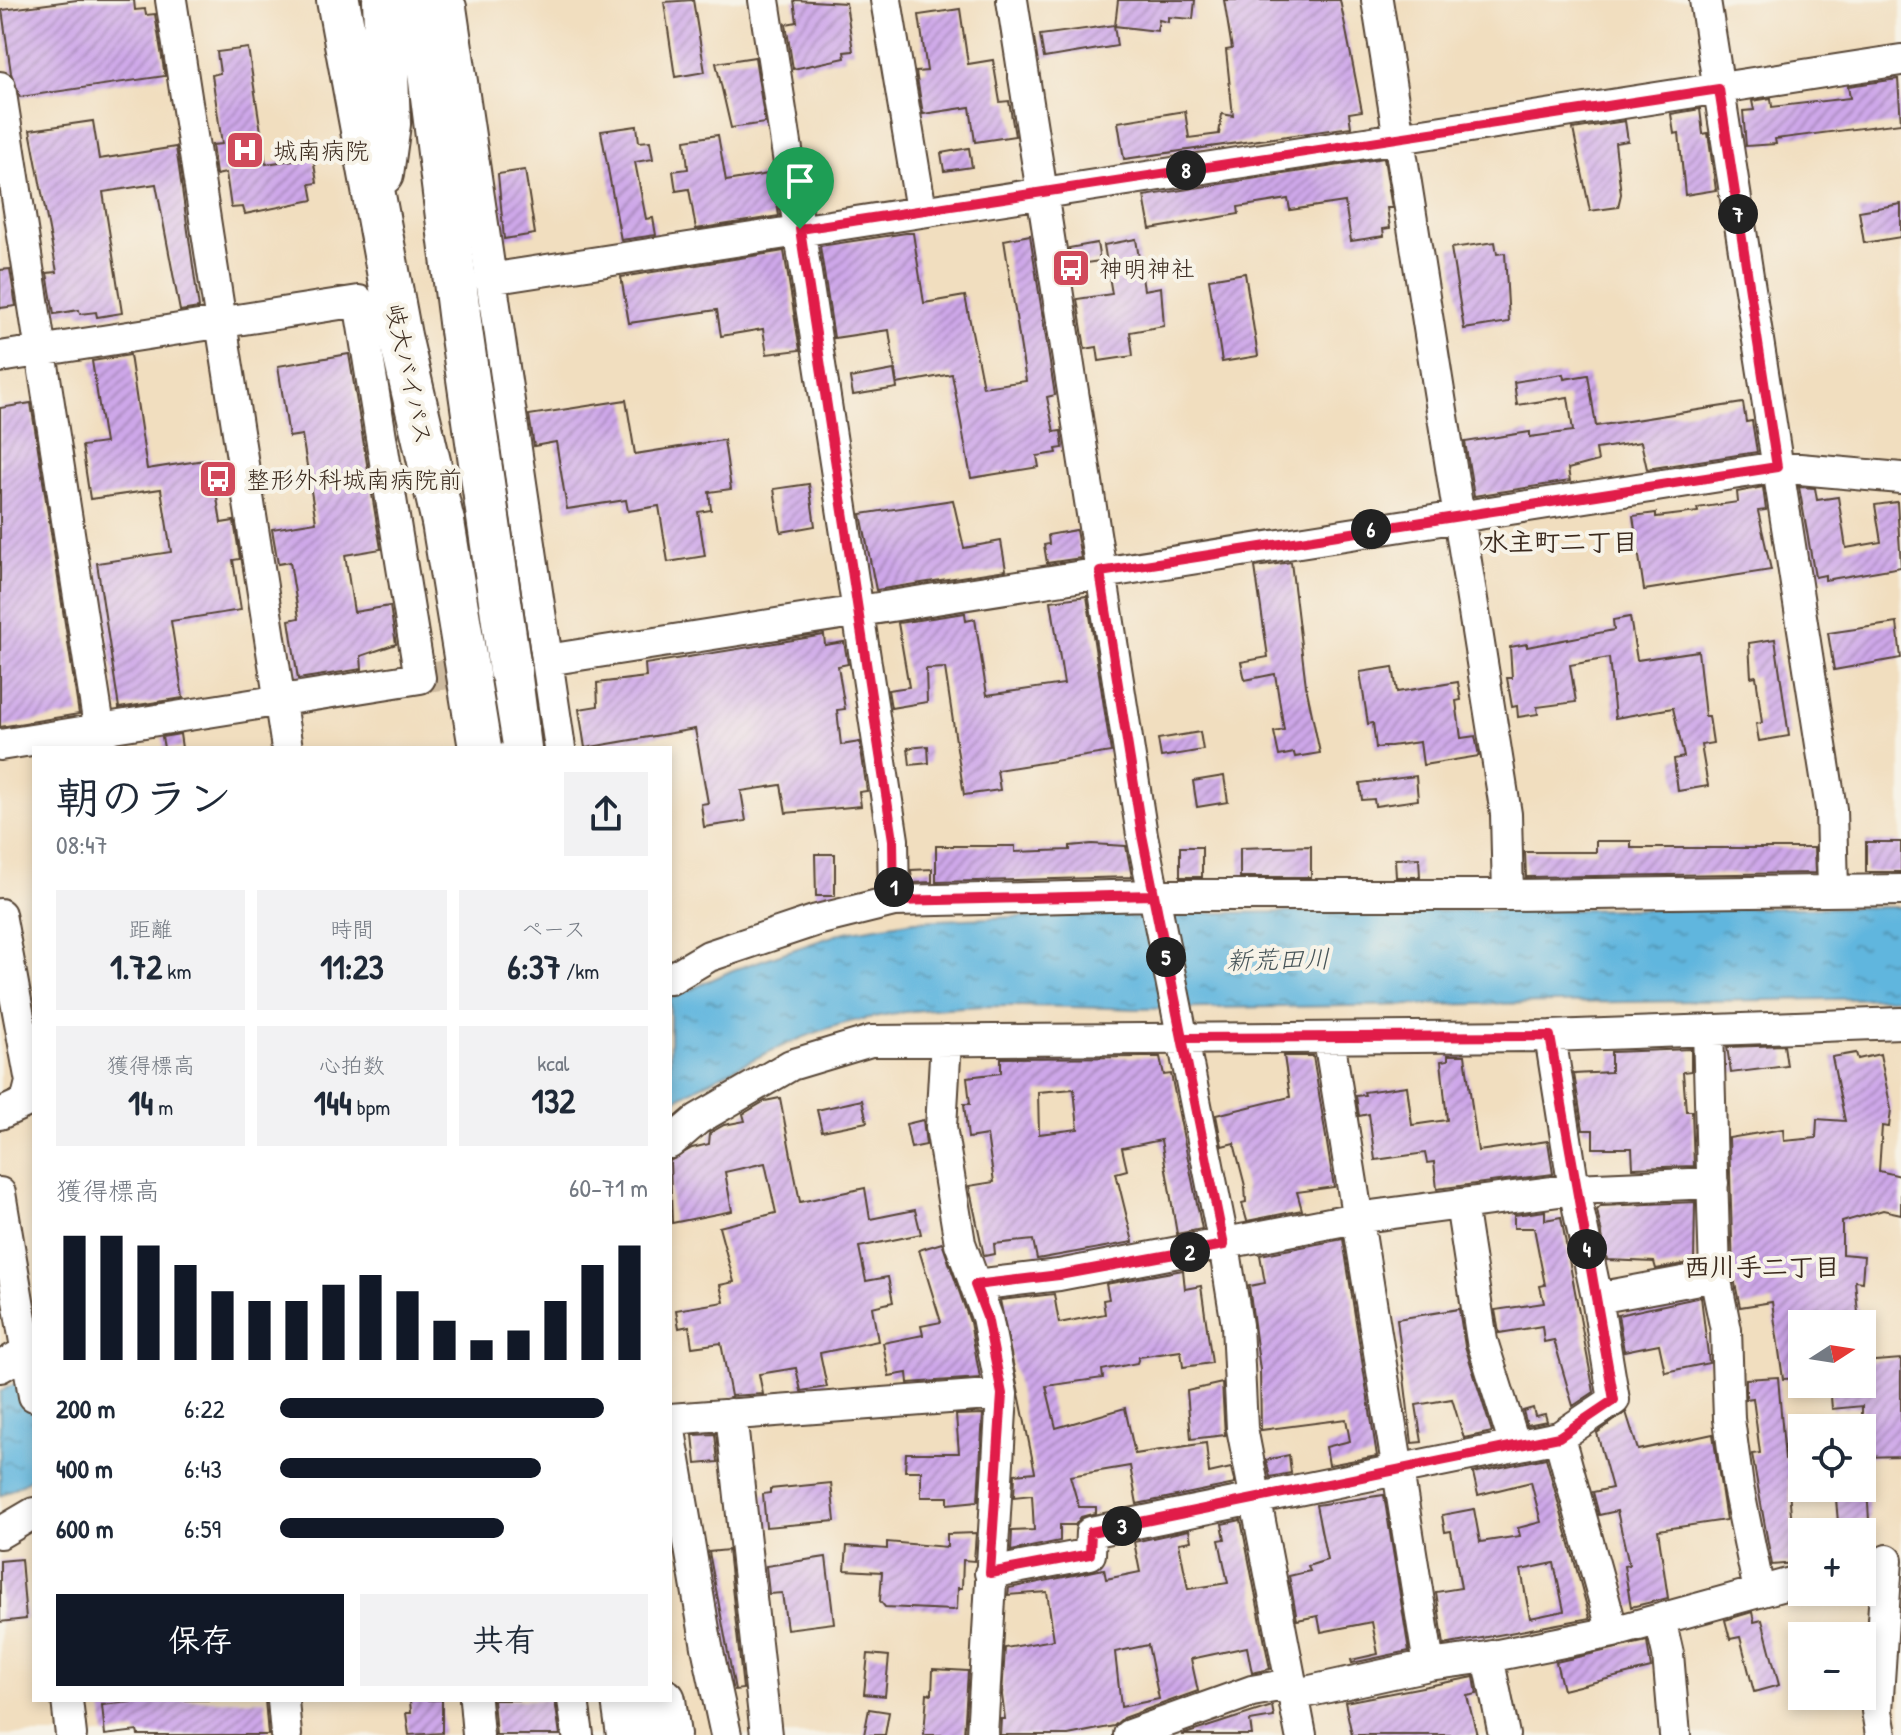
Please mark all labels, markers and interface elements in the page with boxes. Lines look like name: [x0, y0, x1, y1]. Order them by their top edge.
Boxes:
hospital icon: 城南病院: [224, 129, 266, 171]
place label: 城南病院: [273, 134, 369, 166]
pin: [766, 147, 834, 229]
pin: 8: [1166, 150, 1206, 190]
text: 8: [1181, 155, 1191, 185]
icon: arrive: [778, 159, 822, 203]
pin: 7: [1718, 194, 1758, 234]
text: 7: [1733, 199, 1743, 229]
bus stop icon: 神明神社: [1050, 247, 1092, 289]
place label: 神明神社: [1099, 252, 1195, 284]
street label: 岐大バイパス: [379, 300, 441, 448]
bus stop icon: 整形外科城南病院前: [197, 458, 239, 500]
place label: 整形外科城南病院前: [246, 463, 462, 495]
pin: 6: [1351, 509, 1391, 549]
text: 6: [1367, 514, 1375, 544]
district label: 水主町二丁目: [1482, 524, 1638, 559]
text: 朝のラン: [56, 767, 232, 827]
button: share: [564, 772, 648, 856]
text: 08:47: [56, 827, 108, 862]
pin: 1: [874, 867, 914, 907]
text: 1: [890, 872, 898, 902]
text: 距離: [129, 914, 173, 944]
text: 時間: [330, 914, 374, 944]
text: ペース: [521, 914, 586, 944]
pin: 5: [1146, 937, 1186, 977]
water label: 新荒田川: [1226, 941, 1330, 977]
text: 5: [1161, 942, 1171, 972]
text: 1.72: [110, 944, 162, 990]
text: 11:23: [320, 944, 384, 990]
text: 6:37: [507, 944, 561, 990]
text: km: [162, 956, 191, 986]
text: /km: [561, 956, 599, 986]
text: kcal: [537, 1048, 569, 1078]
text: 獲得標高: [107, 1050, 195, 1080]
text: 心拍数: [319, 1050, 385, 1080]
text: 132: [532, 1078, 575, 1124]
text: 14: [128, 1080, 153, 1126]
text: 144: [314, 1080, 352, 1126]
text: m: [153, 1092, 173, 1122]
text: bpm: [352, 1092, 390, 1122]
text: 60–71 m: [569, 1170, 648, 1205]
text: 獲得標高: [56, 1173, 160, 1208]
pin: 4: [1567, 1229, 1607, 1269]
pin: 2: [1170, 1232, 1210, 1272]
text: 4: [1583, 1234, 1591, 1264]
text: 2: [1185, 1237, 1195, 1267]
district label: 西川手二丁目: [1684, 1249, 1840, 1284]
north arrow: [1788, 1310, 1876, 1398]
map controls: [1788, 1310, 1876, 1710]
text: 200 m: [56, 1391, 115, 1426]
text: 6:22: [184, 1391, 225, 1426]
button: locate: [1788, 1414, 1876, 1502]
text: 400 m: [56, 1451, 113, 1486]
text: 6:43: [184, 1451, 222, 1486]
pin: 3: [1102, 1506, 1142, 1546]
text: 600 m: [56, 1511, 113, 1546]
text: 6:59: [184, 1511, 221, 1546]
text: 3: [1117, 1511, 1127, 1541]
button: +: [1788, 1518, 1876, 1606]
button: 保存: [56, 1594, 344, 1686]
button: 共有: [360, 1594, 648, 1686]
button: −: [1788, 1622, 1876, 1710]

